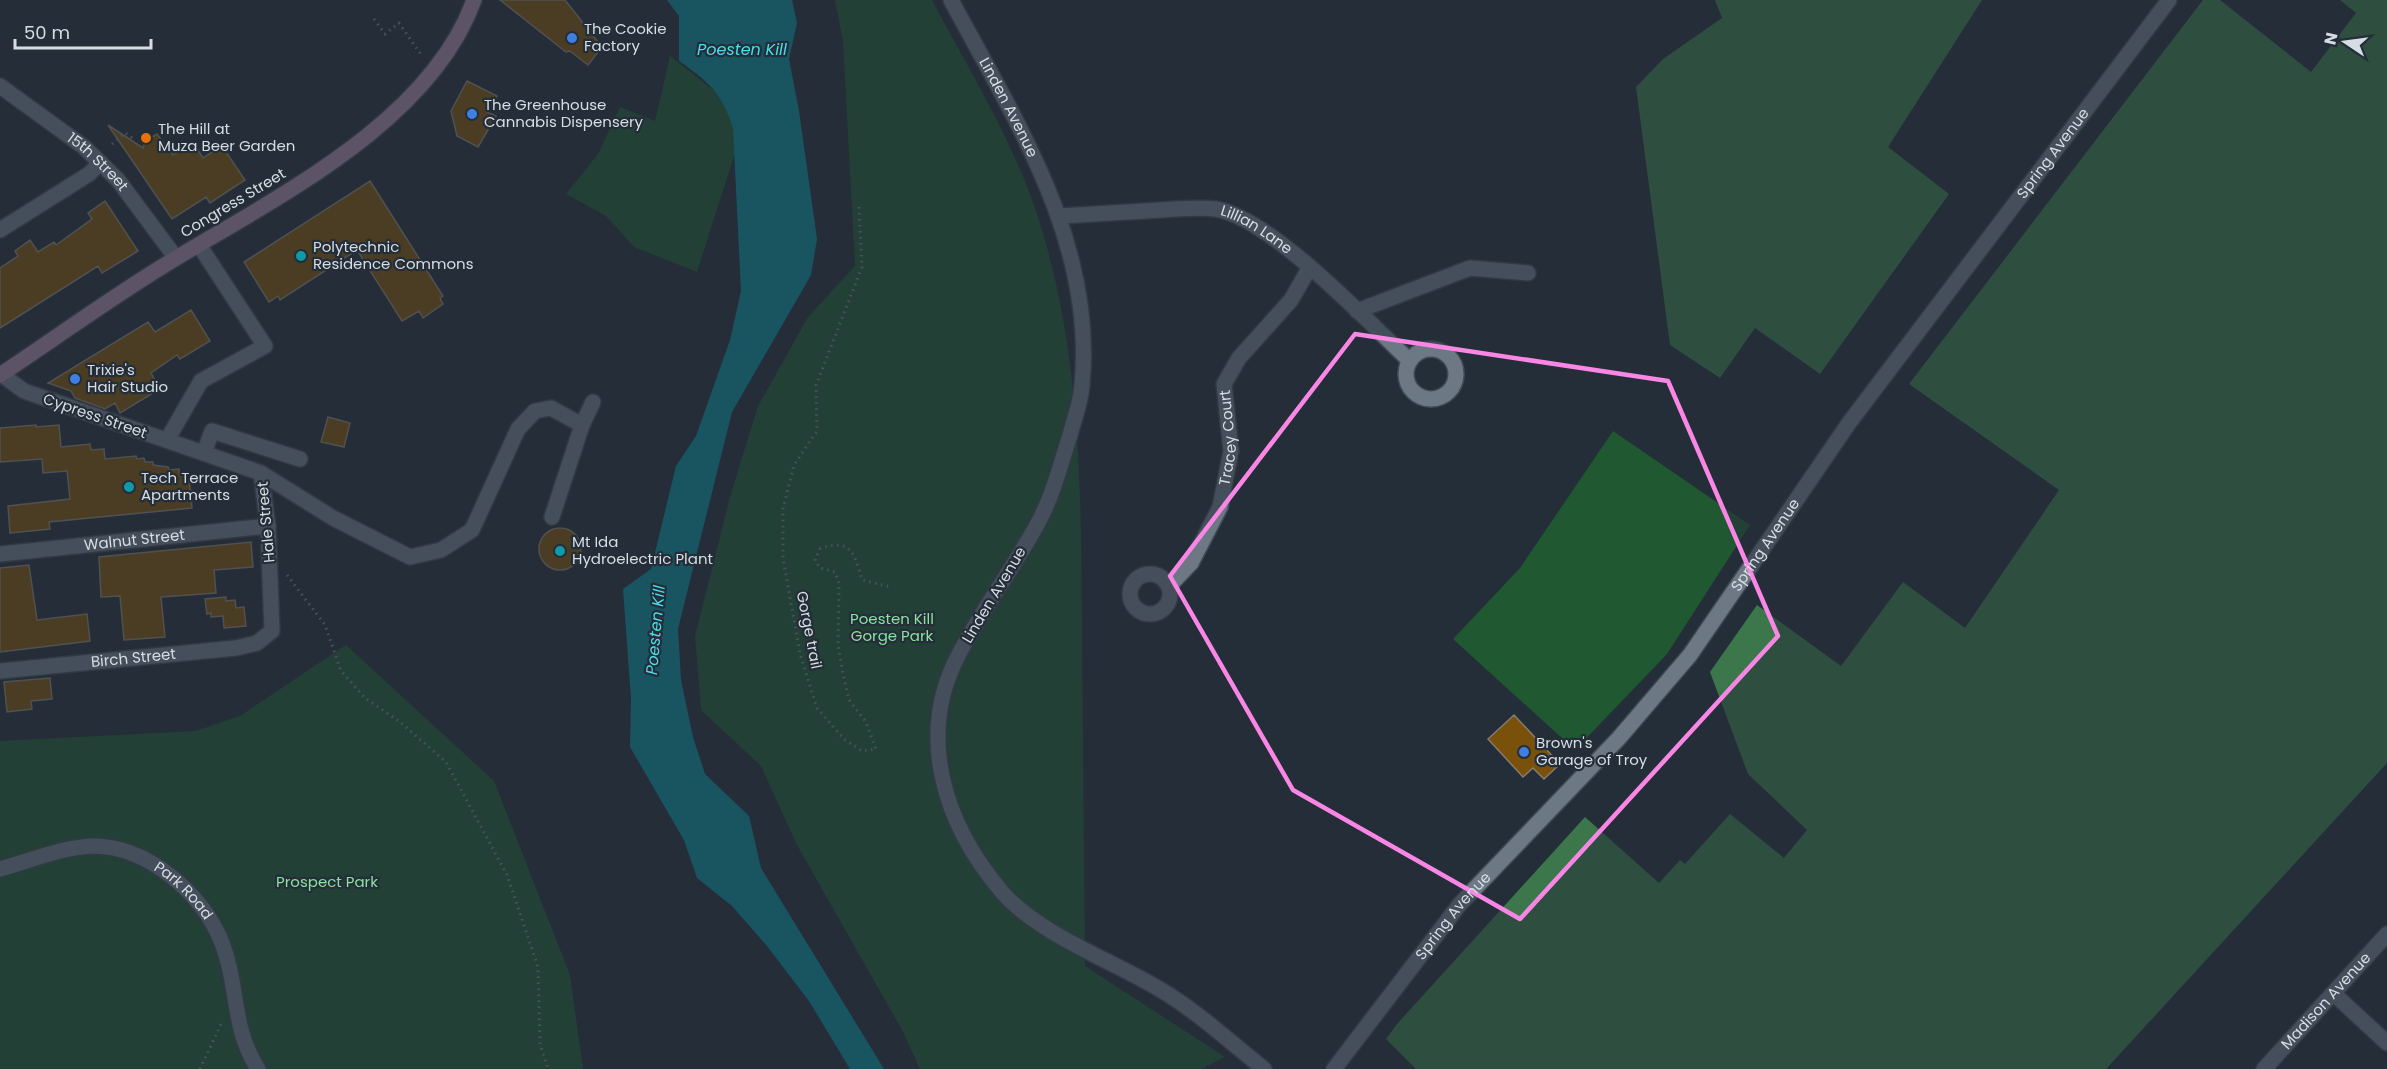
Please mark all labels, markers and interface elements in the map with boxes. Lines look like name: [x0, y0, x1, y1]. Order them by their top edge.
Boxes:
scale bar: [15, 12, 152, 50]
north arrow: [2315, 12, 2375, 72]
place label: The Cookie Factory: [584, 18, 667, 56]
text: 50 m: [24, 20, 70, 45]
text: N: [2318, 30, 2343, 47]
marker: The Cookie Factory: [565, 31, 579, 45]
water label: Poesten Kill: [697, 38, 787, 61]
street label: Linden Avenue: [974, 54, 1043, 160]
place label: The Greenhouse Cannabis Dispensery: [484, 94, 644, 132]
street label: Spring Avenue: [2011, 104, 2094, 203]
marker: The Greenhouse Cannabis Dispensery: [465, 107, 479, 121]
place label: The Hill at Muza Beer Garden: [158, 118, 295, 156]
street label: 15th Street: [63, 127, 134, 195]
marker: The Hill at Muza Beer Garden: [139, 131, 153, 145]
street label: Congress Street: [176, 163, 289, 242]
street label: Lillian Lane: [1218, 200, 1297, 259]
place label: Polytechnic Residence Commons: [313, 236, 474, 274]
marker: Polytechnic Residence Commons: [294, 249, 308, 263]
place label: Trixie's Hair Studio: [87, 359, 168, 397]
marker: Trixie's Hair Studio: [68, 372, 82, 386]
street label: Cypress Street: [40, 388, 150, 443]
street label: Tracey Court: [1213, 389, 1241, 488]
place label: Tech Terrace Apartments: [141, 467, 238, 505]
marker: Tech Terrace Apartments: [122, 480, 136, 494]
street label: Hale Street: [251, 481, 280, 564]
street label: Spring Avenue: [1726, 494, 1804, 595]
street label: Walnut Street: [83, 524, 186, 555]
place label: Mt Ida Hydroelectric Plant: [572, 531, 713, 569]
street label: Linden Avenue: [956, 543, 1031, 647]
marker: Mt Ida Hydroelectric Plant: [553, 544, 567, 558]
water label: Poesten Kill: [640, 584, 671, 676]
street label: Gorge trail: [792, 589, 827, 671]
park label: Poesten Kill Gorge Park: [850, 608, 934, 646]
street label: Birch Street: [90, 643, 177, 672]
place label: Brown's Garage of Troy: [1536, 732, 1648, 770]
marker: Brown's Garage of Troy: [1517, 745, 1531, 759]
street label: Park Road: [150, 856, 218, 923]
street label: Spring Avenue: [1410, 867, 1495, 964]
park label: Prospect Park: [276, 871, 378, 892]
street label: Madison Avenue: [2276, 948, 2375, 1054]

